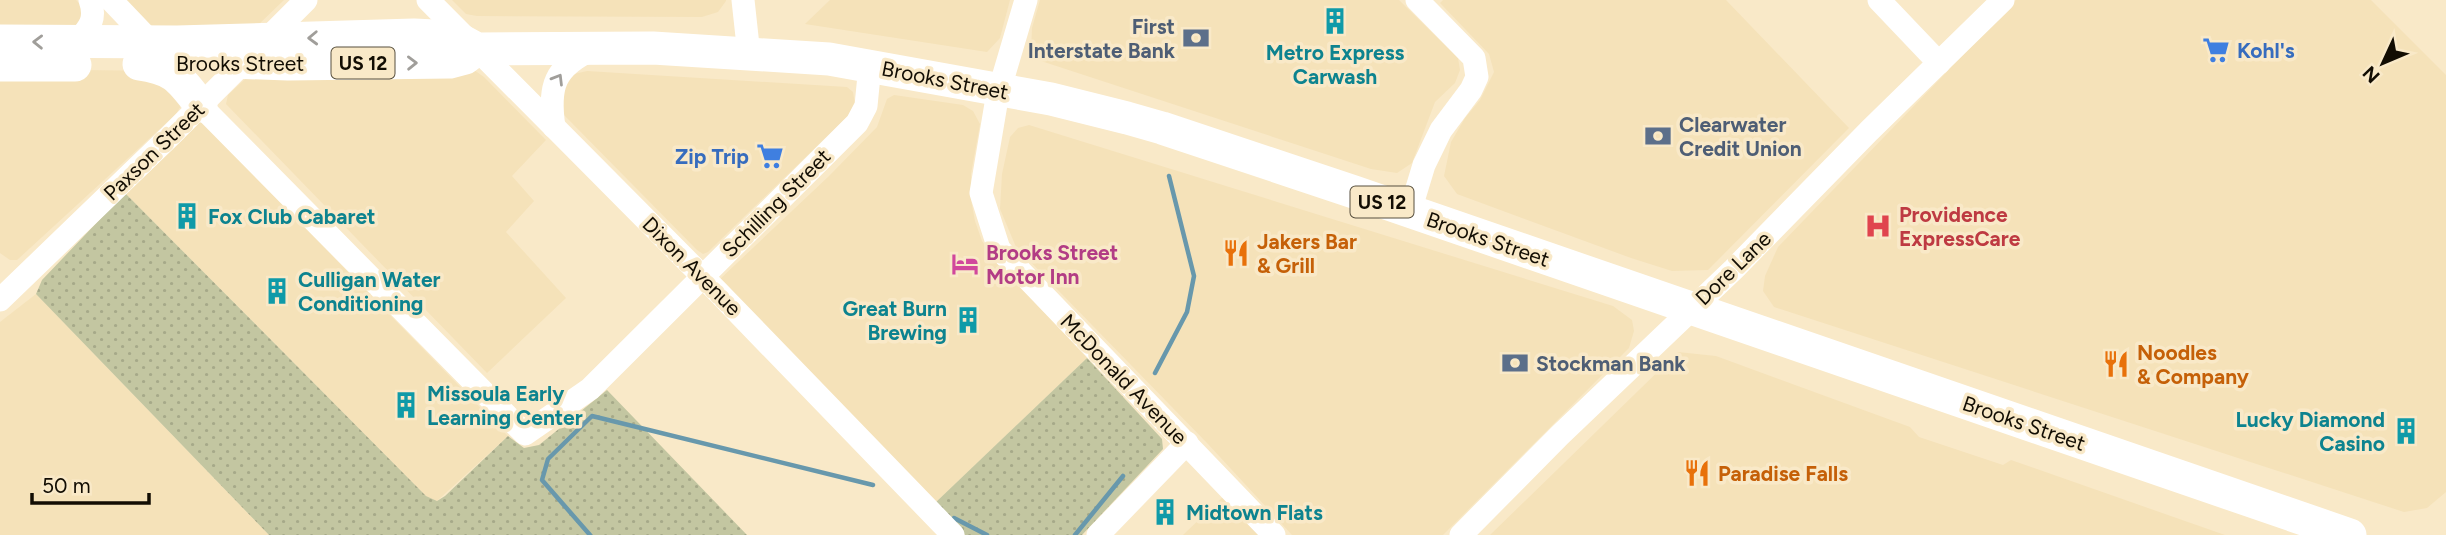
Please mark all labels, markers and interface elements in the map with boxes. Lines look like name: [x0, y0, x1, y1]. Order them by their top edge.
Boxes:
building icon: Metro Express Carwash: [1320, 6, 1350, 36]
place label: First Interstate Bank: [1028, 14, 1176, 63]
bank icon: First Interstate Bank: [1181, 23, 1211, 53]
north arrow: [2348, 28, 2418, 98]
one-way arrow: [307, 31, 318, 46]
one-way arrow: [32, 34, 43, 50]
supermarket icon: Kohl's: [2201, 35, 2231, 65]
place label: Kohl's: [2237, 38, 2295, 63]
place label: Metro Express Carwash: [1266, 40, 1405, 89]
road number: US 12: [332, 48, 394, 78]
street label: Brooks Street: [176, 51, 304, 76]
one-way arrow: [407, 55, 418, 70]
street label: Brooks Street: [880, 55, 1010, 105]
text: N: [2358, 61, 2385, 88]
one-way arrow: [550, 74, 563, 87]
street label: Paxson Street: [98, 97, 210, 205]
place label: Clearwater Credit Union: [1679, 112, 1802, 161]
bank icon: Clearwater Credit Union: [1643, 121, 1673, 151]
supermarket icon: Zip Trip: [755, 141, 785, 171]
place label: Zip Trip: [675, 144, 749, 169]
street label: Schilling Street: [717, 144, 835, 262]
road number: US 12: [1350, 186, 1414, 218]
building icon: Fox Club Cabaret: [172, 201, 202, 231]
place label: Providence ExpressCare: [1899, 202, 2021, 251]
place label: Fox Club Cabaret: [208, 204, 376, 229]
street label: Brooks Street: [1423, 206, 1553, 272]
street label: Dixon Avenue: [637, 211, 747, 321]
hospital icon: Providence ExpressCare: [1863, 211, 1893, 241]
street label: Dore Lane: [1690, 226, 1776, 310]
place label: Jakers Bar & Grill: [1257, 229, 1357, 278]
restaurant icon: Jakers Bar & Grill: [1221, 238, 1251, 268]
place label: Brooks Street Motor Inn: [986, 240, 1118, 289]
hotel icon: Brooks Street Motor Inn: [950, 249, 980, 279]
place label: Culligan Water Conditioning: [298, 267, 441, 316]
building icon: Culligan Water Conditioning: [262, 276, 292, 306]
place label: Great Burn Brewing: [843, 296, 947, 345]
building icon: Great Burn Brewing: [953, 305, 983, 335]
street label: McDonald Avenue: [1056, 309, 1192, 449]
place label: Noodles & Company: [2137, 340, 2250, 389]
bank icon: Stockman Bank: [1500, 348, 1530, 378]
restaurant icon: Noodles & Company: [2101, 349, 2131, 379]
place label: Stockman Bank: [1536, 351, 1686, 376]
place label: Missoula Early Learning Center: [427, 381, 583, 430]
building icon: Missoula Early Learning Center: [391, 390, 421, 420]
street label: Brooks Street: [1959, 390, 2089, 456]
place label: Lucky Diamond Casino: [2236, 407, 2385, 456]
building icon: Lucky Diamond Casino: [2391, 416, 2421, 446]
restaurant icon: Paradise Falls: [1682, 458, 1712, 488]
place label: Paradise Falls: [1718, 461, 1848, 486]
scale bar: [32, 462, 149, 506]
text: 50 m: [42, 473, 91, 498]
building icon: Midtown Flats: [1150, 497, 1180, 527]
place label: Midtown Flats: [1186, 500, 1323, 525]

